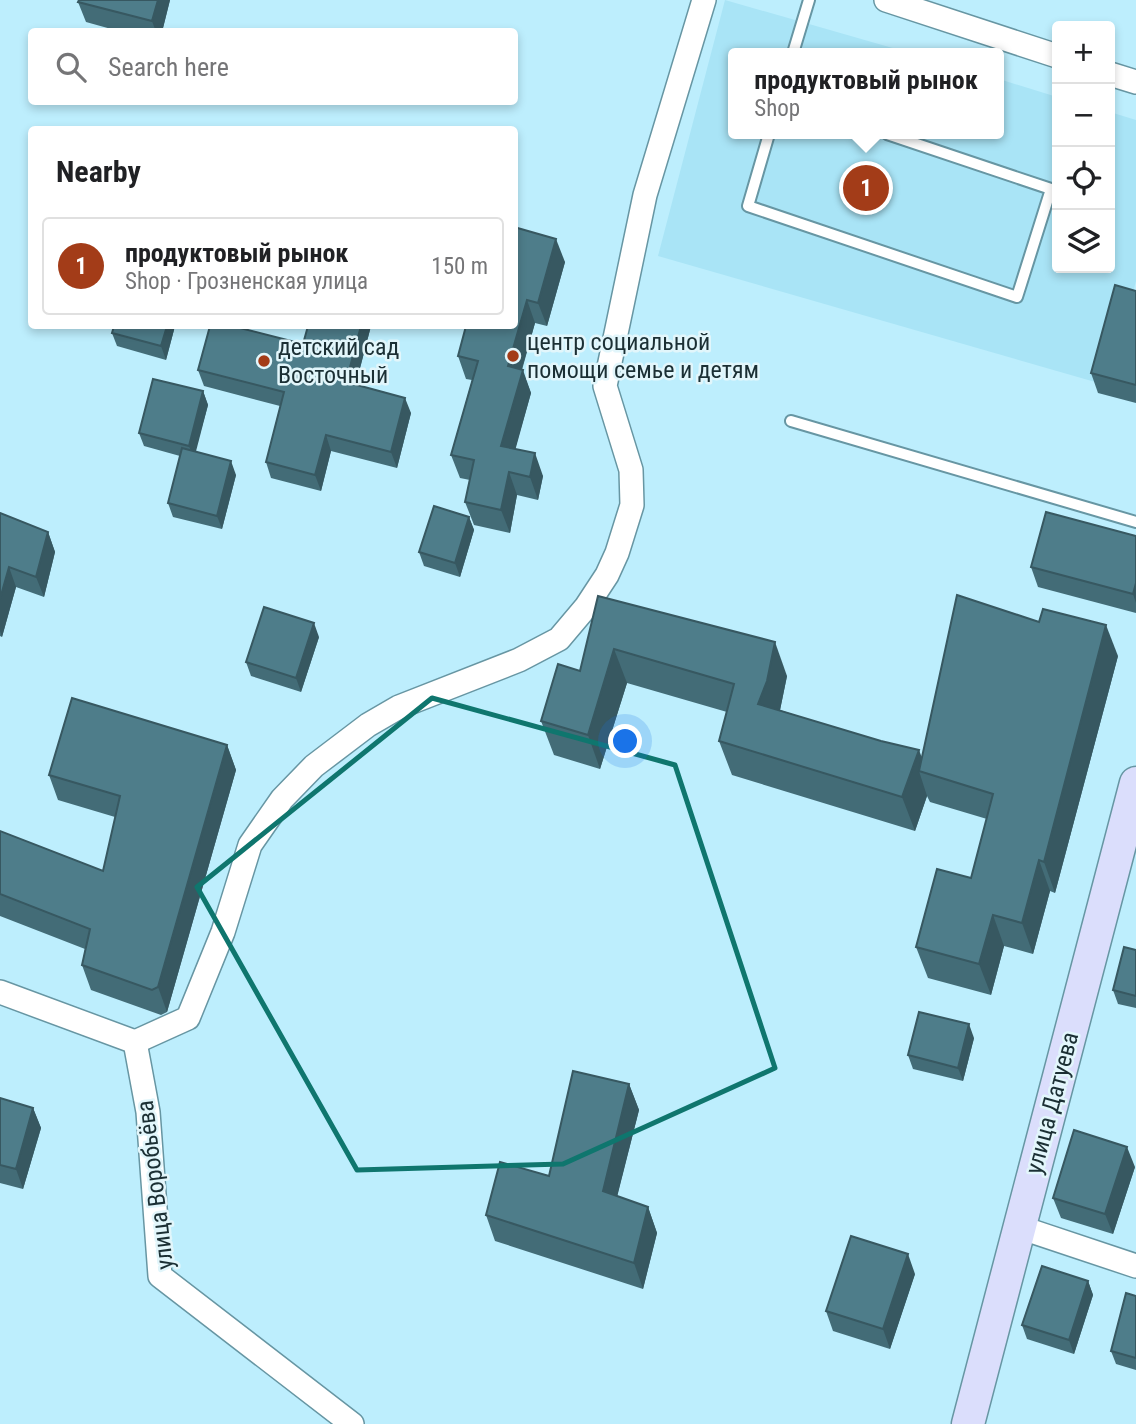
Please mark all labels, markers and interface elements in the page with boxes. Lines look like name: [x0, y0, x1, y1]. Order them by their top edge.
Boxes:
map controls: [1052, 21, 1115, 273]
button: +: [1052, 21, 1115, 84]
search box: [28, 28, 518, 105]
icon: search: [52, 48, 90, 86]
popup: [728, 48, 1004, 139]
text: Search here: [108, 52, 229, 82]
text: продуктовый рынок: [754, 65, 978, 95]
button: −: [1052, 84, 1115, 147]
text: Shop: [754, 95, 800, 122]
button: locate: [1052, 147, 1115, 210]
text: Nearby: [56, 154, 141, 189]
pin: 1: [843, 162, 889, 214]
button: layers: [1052, 210, 1115, 273]
text: продуктовый рынок: [125, 238, 348, 268]
text: 1: [75, 253, 87, 280]
text: 150 m: [431, 253, 488, 280]
text: Shop · Грозненская улица: [125, 268, 368, 295]
place label: центр социальной помощи семье и детям: [527, 328, 759, 384]
place label: детский сад Восточный: [278, 333, 399, 389]
marker: центр социальной помощи семье и детям: [505, 348, 521, 364]
marker: детский сад Восточный: [256, 353, 272, 369]
your location: [608, 724, 642, 758]
street label: улица Датуева: [1020, 1029, 1084, 1177]
street label: улица Воробьёва: [131, 1099, 179, 1271]

